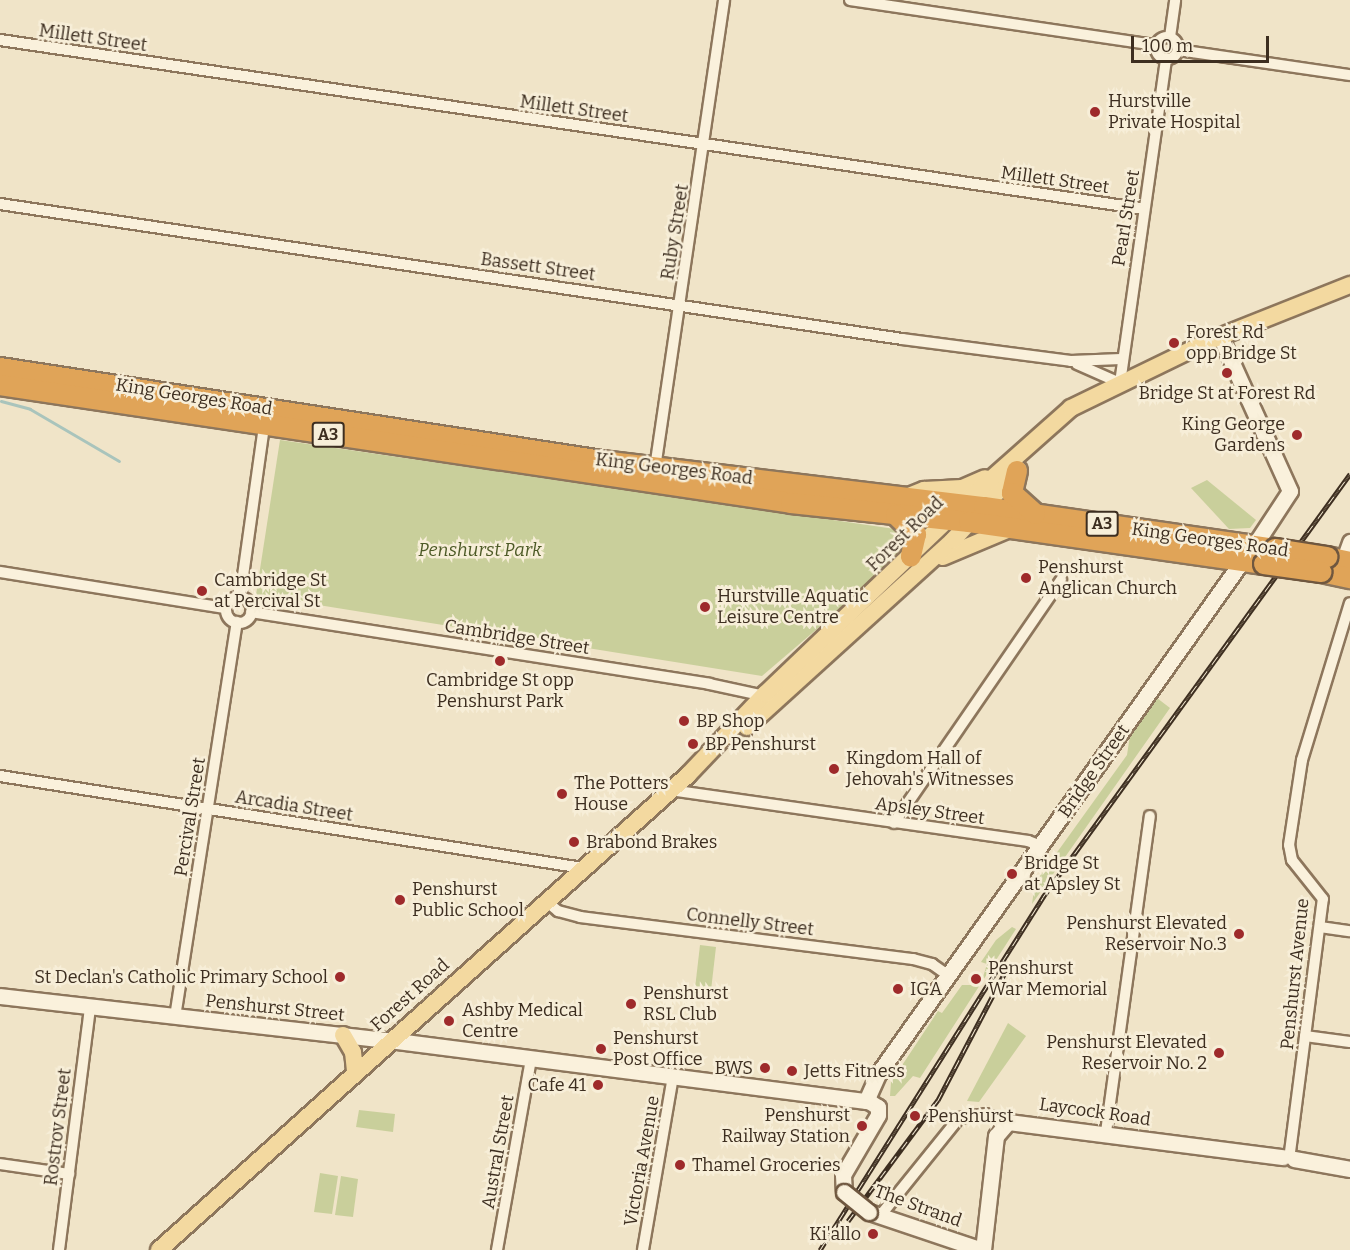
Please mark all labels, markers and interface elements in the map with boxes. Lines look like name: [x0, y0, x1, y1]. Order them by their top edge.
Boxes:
street label: Millett Street: [37, 20, 149, 56]
scale bar: [1134, 24, 1272, 62]
text: 100 m: [1142, 35, 1193, 57]
street label: Millett Street: [518, 91, 630, 127]
place label: Hurstville Private Hospital: [1108, 91, 1240, 134]
marker: Hurstville Private Hospital: [1086, 103, 1104, 121]
street label: Millett Street: [999, 162, 1111, 198]
street label: Pearl Street: [1108, 168, 1144, 268]
street label: Ruby Street: [657, 183, 693, 281]
street label: Bassett Street: [479, 248, 597, 286]
place label: Forest Rd opp Bridge St: [1186, 322, 1297, 364]
marker: Forest Rd opp Bridge St: [1167, 336, 1181, 350]
marker: Bridge St at Forest Rd: [1220, 366, 1234, 380]
street label: King Georges Road: [114, 374, 274, 420]
place label: Bridge St at Forest Rd: [1139, 382, 1315, 404]
place label: King George Gardens: [1181, 414, 1285, 456]
road number: A3: [312, 422, 344, 448]
marker: King George Gardens: [1290, 428, 1304, 442]
street label: King Georges Road: [594, 449, 754, 489]
street label: Forest Road: [862, 492, 948, 576]
road number: A3: [1086, 511, 1118, 537]
street label: King Georges Road: [1130, 518, 1290, 562]
park label: Penshurst Park: [418, 539, 542, 561]
place label: Penshurst Anglican Church: [1038, 557, 1177, 600]
place label: Cambridge St at Percival St: [214, 570, 327, 612]
marker: Penshurst Anglican Church: [1019, 571, 1033, 585]
marker: Cambridge St at Percival St: [195, 584, 209, 598]
place label: Hurstville Aquatic Leisure Centre: [717, 586, 869, 628]
marker: Hurstville Aquatic Leisure Centre: [698, 600, 712, 614]
street label: Cambridge Street: [443, 615, 591, 659]
marker: Cambridge St opp Penshurst Park: [493, 654, 507, 668]
place label: Cambridge St opp Penshurst Park: [426, 670, 574, 712]
place label: BP Shop: [696, 710, 765, 732]
marker: BP Shop: [677, 714, 691, 728]
street label: Bridge Street: [1054, 720, 1134, 822]
place label: BP Penshurst: [705, 733, 816, 755]
marker: BP Penshurst: [686, 737, 700, 751]
place label: Kingdom Hall of Jehovah's Witnesses: [846, 748, 1014, 790]
street label: Percival Street: [170, 756, 210, 878]
marker: Kingdom Hall of Jehovah's Witnesses: [827, 762, 841, 776]
place label: The Potters House: [574, 773, 669, 816]
street label: Arcadia Street: [234, 786, 354, 826]
marker: The Potters House: [555, 787, 569, 801]
street label: Apsley Street: [874, 793, 986, 829]
place label: Brabond Brakes: [586, 831, 717, 853]
marker: Brabond Brakes: [567, 835, 581, 849]
place label: Bridge St at Apsley St: [1024, 853, 1121, 896]
marker: Bridge St at Apsley St: [1005, 867, 1019, 881]
place label: Penshurst Public School: [412, 879, 524, 922]
marker: Penshurst Public School: [393, 893, 407, 907]
street label: Penshurst Avenue: [1276, 897, 1314, 1051]
street label: Connelly Street: [685, 903, 815, 941]
place label: Penshurst Elevated Reservoir No.3: [1066, 913, 1227, 956]
marker: Penshurst Elevated Reservoir No.3: [1232, 927, 1246, 941]
street label: Forest Road: [366, 954, 454, 1036]
place label: Penshurst War Memorial: [988, 958, 1107, 1000]
place label: St Declan's Catholic Primary School: [34, 966, 328, 988]
marker: St Declan's Catholic Primary School: [333, 970, 347, 984]
marker: Penshurst War Memorial: [969, 972, 983, 986]
place label: IGA: [910, 978, 942, 1000]
marker: IGA: [891, 982, 905, 996]
place label: Penshurst RSL Club: [643, 983, 728, 1026]
street label: Penshurst Street: [204, 990, 346, 1026]
marker: Penshurst RSL Club: [624, 997, 638, 1011]
place label: Ashby Medical Centre: [462, 1000, 583, 1042]
marker: Ashby Medical Centre: [440, 1012, 458, 1030]
place label: Penshurst Post Office: [613, 1028, 703, 1070]
place label: Penshurst Elevated Reservoir No. 2: [1046, 1032, 1207, 1074]
marker: Penshurst Post Office: [594, 1042, 608, 1056]
marker: Penshurst Elevated Reservoir No. 2: [1212, 1046, 1226, 1060]
place label: BWS: [714, 1057, 753, 1079]
place label: Jetts Fitness: [804, 1060, 905, 1082]
marker: BWS: [758, 1061, 772, 1075]
marker: Jetts Fitness: [785, 1064, 799, 1078]
street label: Rostrov Street: [40, 1067, 76, 1187]
place label: Cafe 41: [528, 1074, 586, 1096]
marker: Cafe 41: [591, 1078, 605, 1092]
street label: Austral Street: [477, 1093, 519, 1211]
street label: Laycock Road: [1038, 1093, 1152, 1131]
street label: Victoria Avenue: [620, 1094, 664, 1228]
place label: Penshurst Railway Station: [722, 1105, 850, 1148]
place label: Penshurst: [928, 1105, 1013, 1127]
marker: Penshurst: [906, 1107, 924, 1125]
marker: Penshurst Railway Station: [855, 1119, 869, 1133]
place label: Thamel Groceries: [692, 1154, 841, 1176]
marker: Thamel Groceries: [673, 1158, 687, 1172]
street label: The Strand: [871, 1180, 965, 1232]
place label: Ki'allo: [809, 1223, 861, 1245]
marker: Ki'allo: [866, 1227, 880, 1241]

